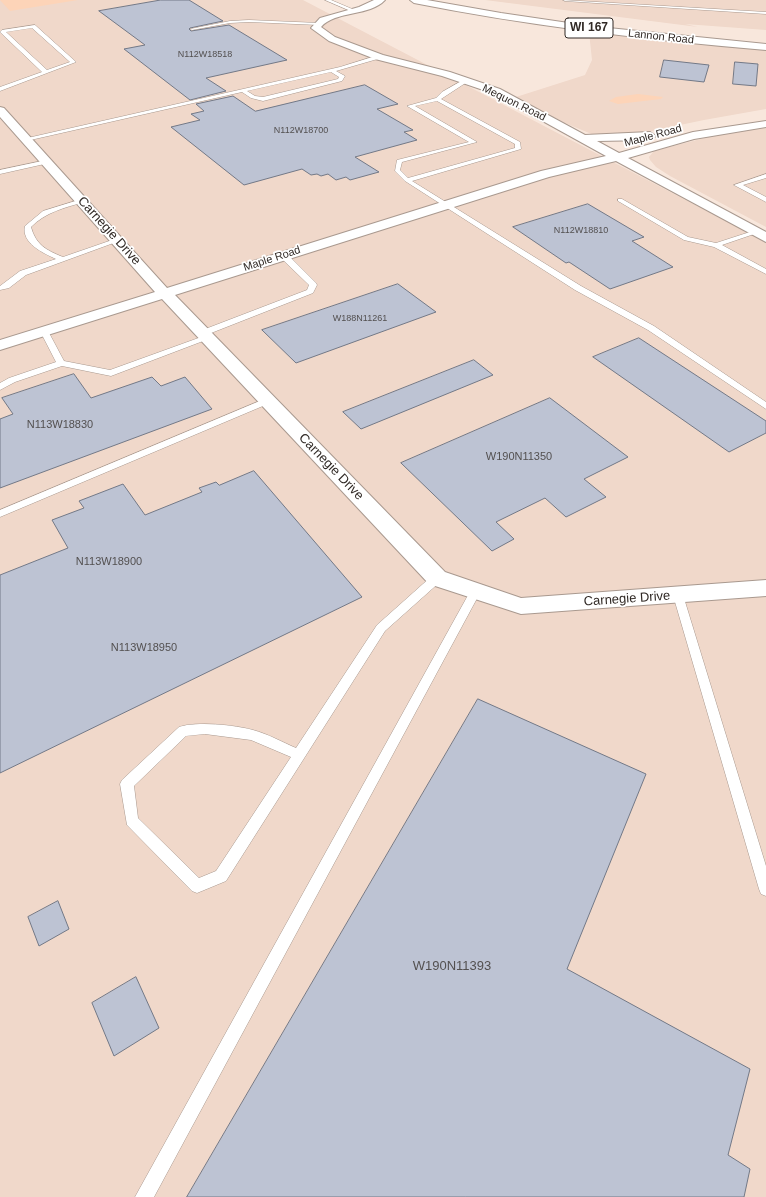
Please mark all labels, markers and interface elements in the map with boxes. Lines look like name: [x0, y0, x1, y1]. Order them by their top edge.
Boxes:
road number: WI 167: [565, 18, 613, 38]
street label: Lannon Road: [627, 27, 695, 47]
house number: N112W18518: [178, 50, 232, 60]
street label: Mequon Road: [480, 82, 548, 124]
street label: Maple Road: [623, 122, 683, 150]
house number: N112W18700: [274, 126, 328, 136]
street label: Carnegie Drive: [74, 194, 144, 268]
house number: N112W18810: [554, 226, 608, 236]
street label: Maple Road: [242, 244, 302, 274]
house number: W188N11261: [333, 314, 387, 324]
house number: N113W18830: [27, 418, 93, 432]
street label: Carnegie Drive: [295, 430, 367, 504]
house number: W190N11350: [486, 450, 552, 464]
house number: N113W18900: [76, 555, 142, 569]
street label: Carnegie Drive: [583, 588, 671, 610]
house number: N113W18950: [111, 641, 177, 655]
house number: W190N11393: [413, 958, 491, 974]

